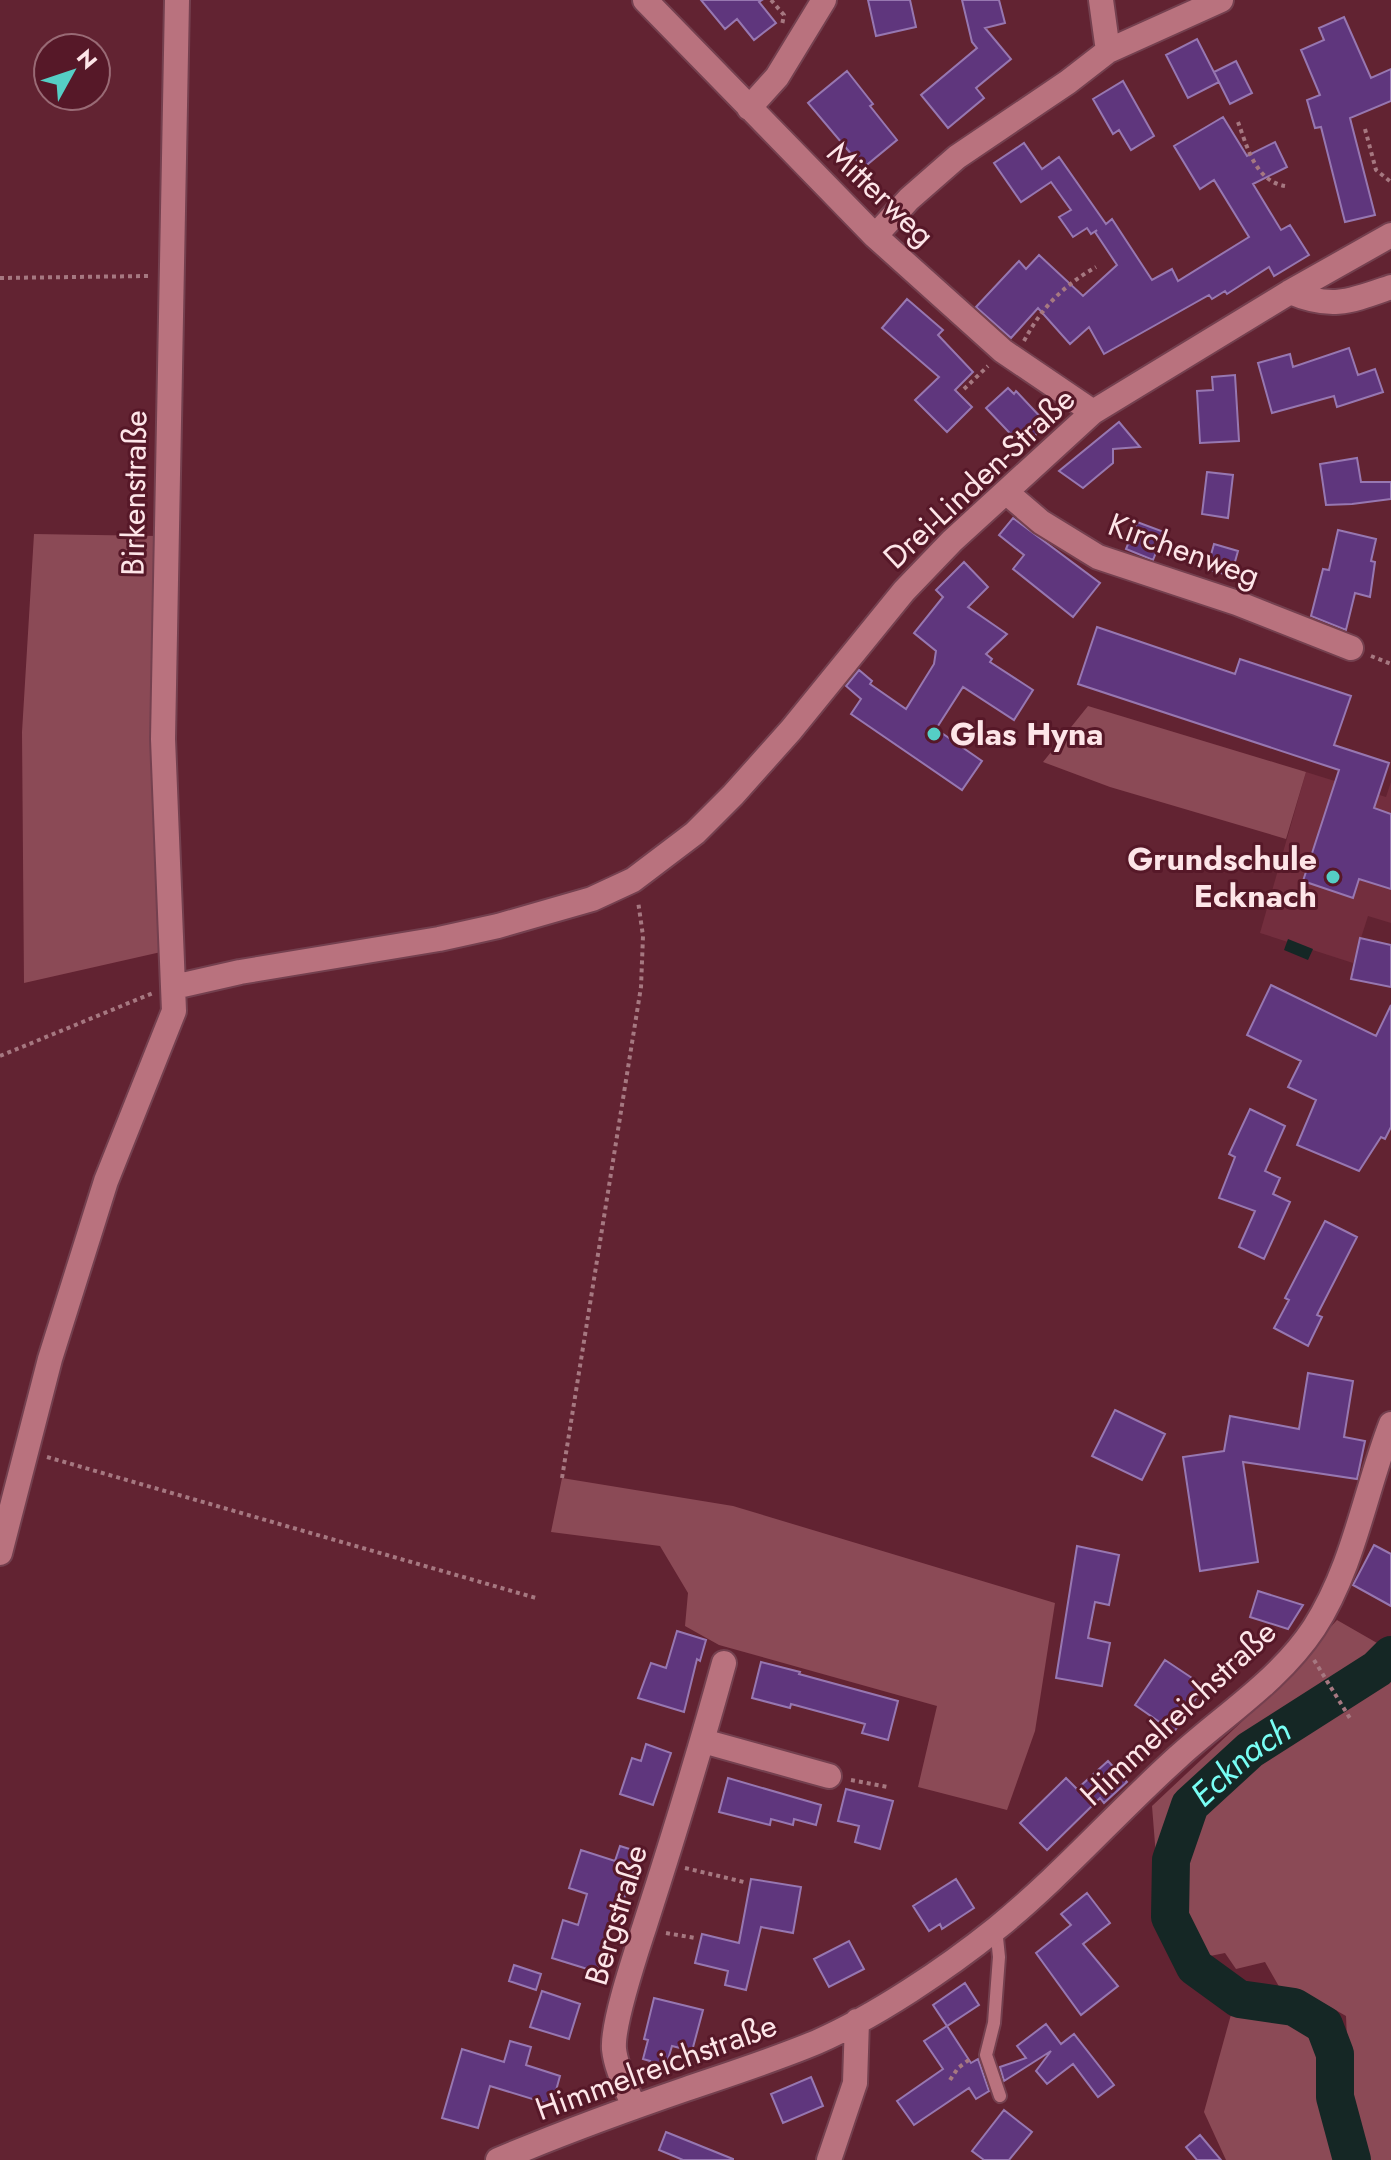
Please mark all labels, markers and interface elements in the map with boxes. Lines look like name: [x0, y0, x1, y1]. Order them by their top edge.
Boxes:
north arrow: [32, 32, 112, 112]
text: N: [69, 42, 105, 76]
street label: Mitterweg: [817, 131, 945, 257]
street label: Drei-Linden-Straße: [873, 377, 1085, 579]
street label: Birkenstraße: [110, 410, 158, 576]
street label: Kirchenweg: [1102, 501, 1266, 599]
place label: Glas Hyna: [950, 711, 1104, 757]
marker: Glas Hyna: [925, 725, 943, 743]
place label: Grundschule Ecknach: [1127, 836, 1317, 919]
marker: Grundschule Ecknach: [1324, 868, 1342, 886]
street label: Himmelreichstraße: [1069, 1610, 1287, 1816]
water label: Ecknach: [1180, 1706, 1301, 1818]
street label: Bergstraße: [573, 1839, 659, 1991]
street label: Himmelreichstraße: [529, 2002, 783, 2132]

